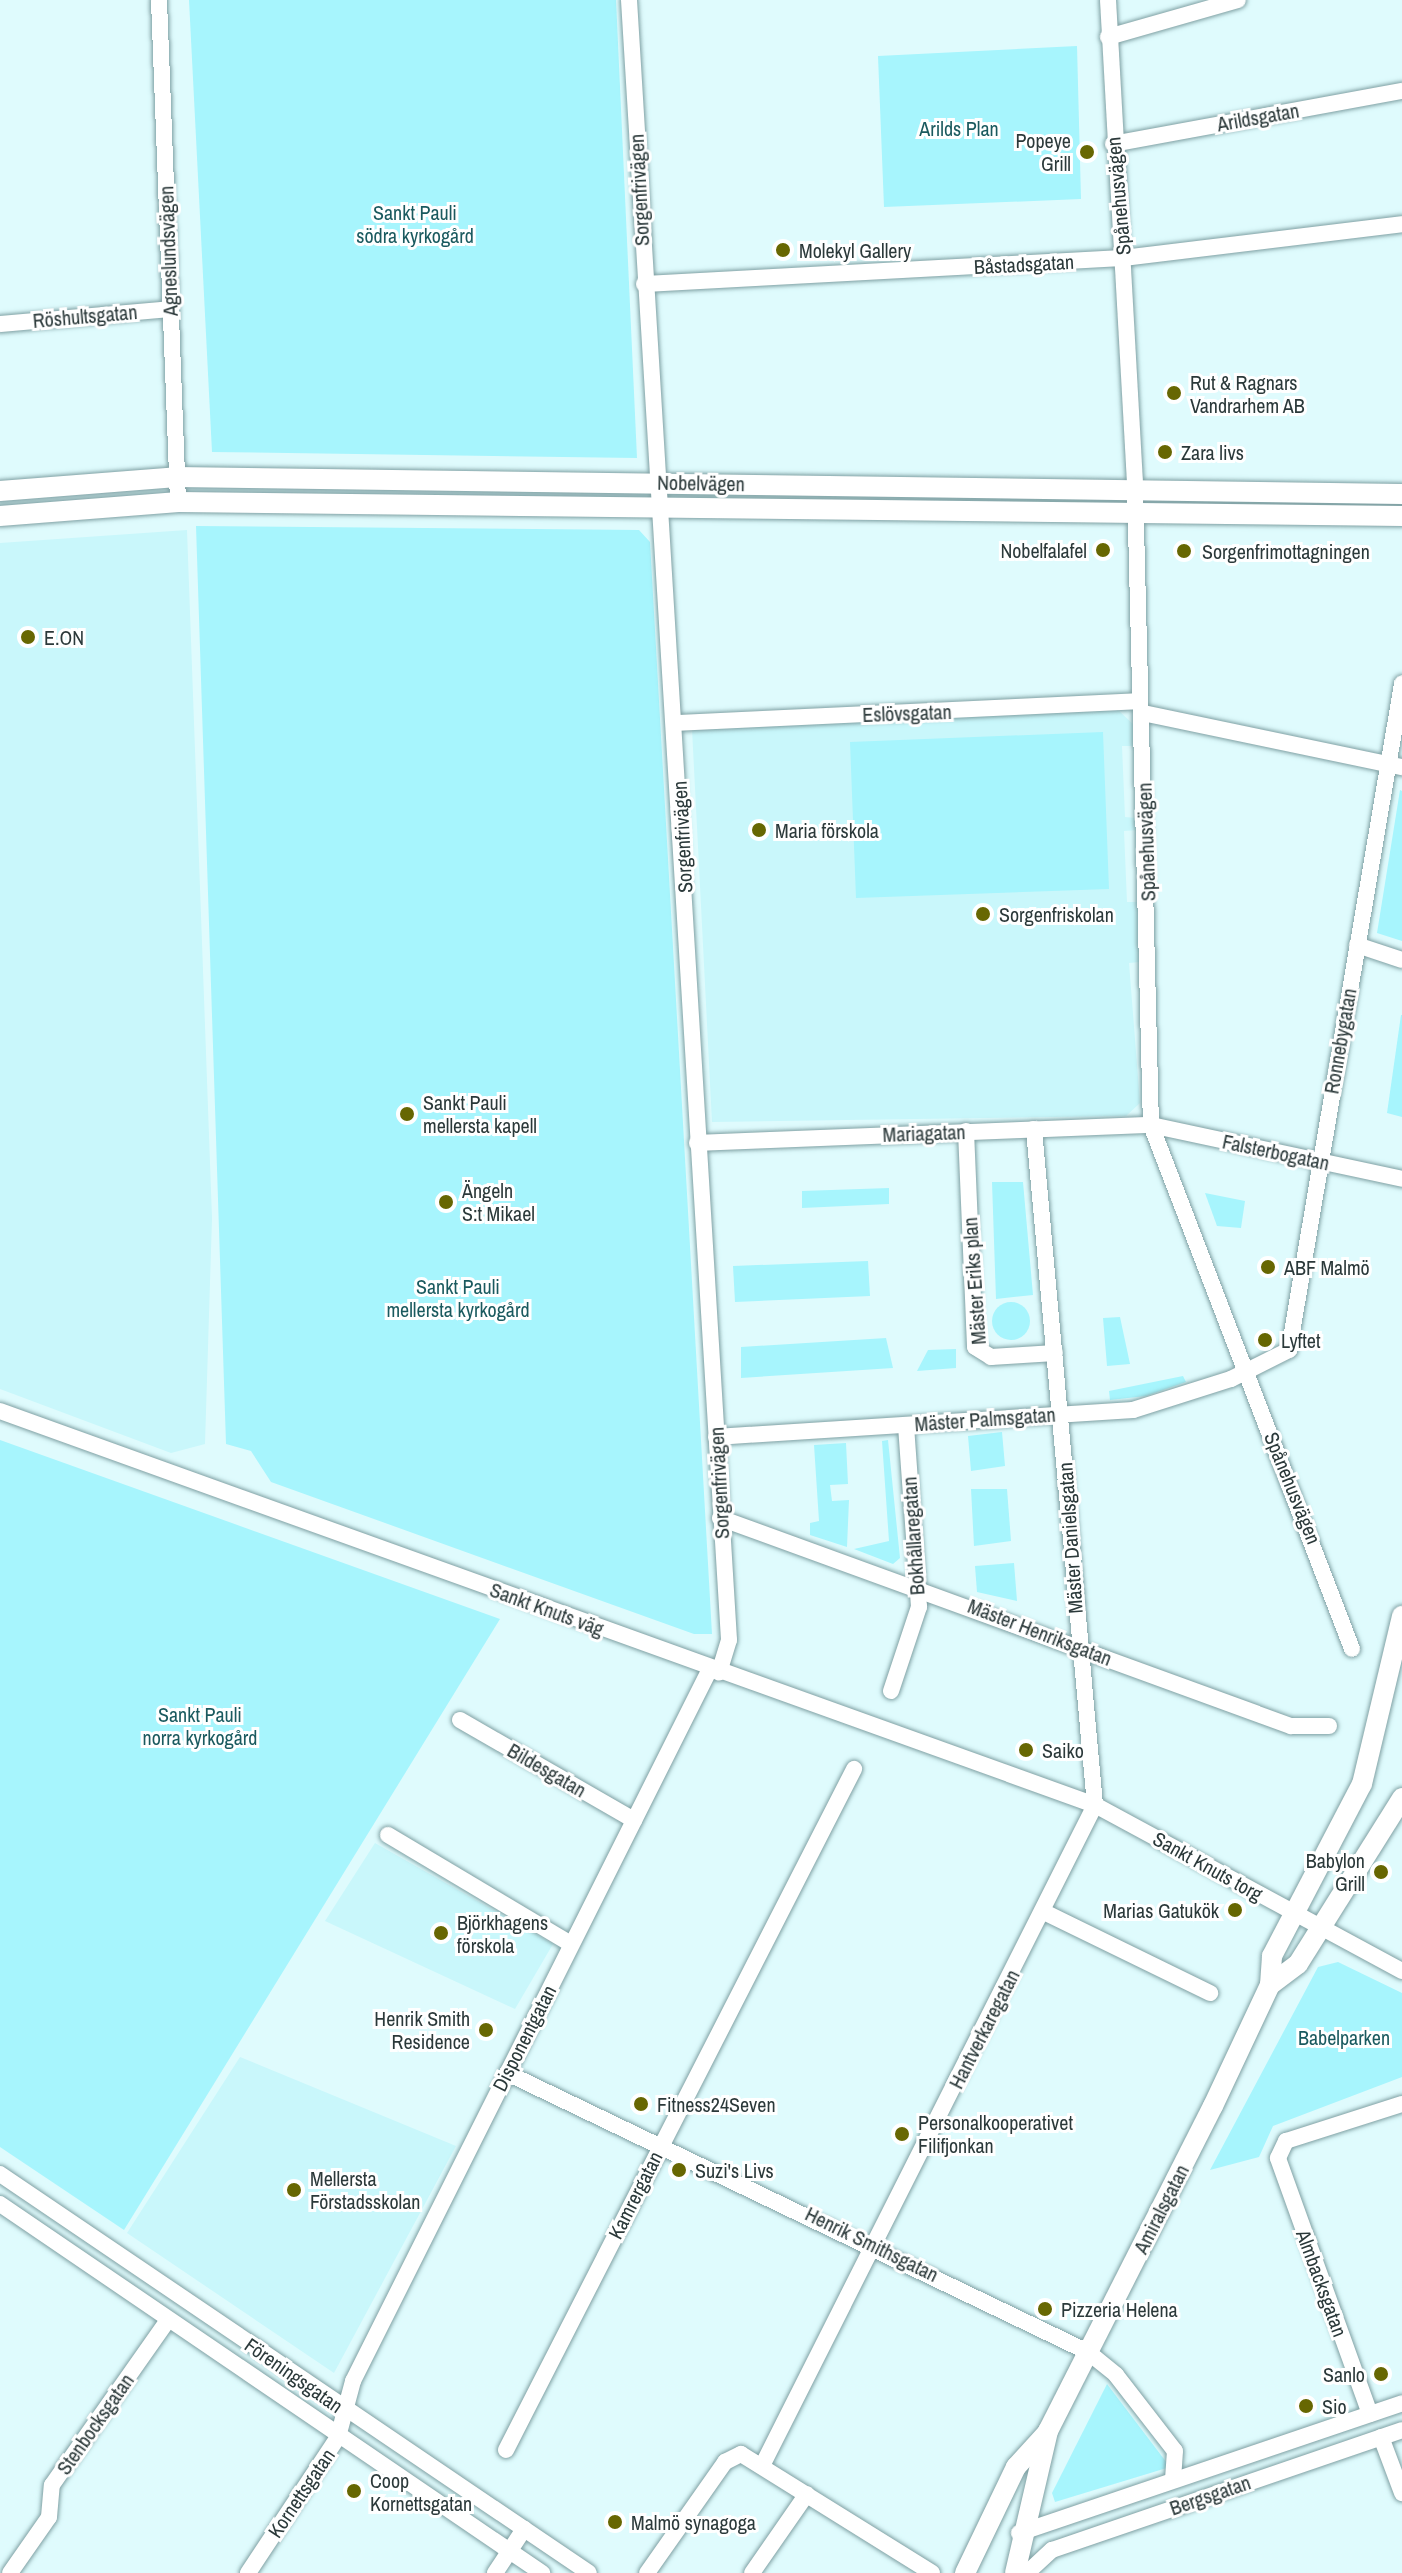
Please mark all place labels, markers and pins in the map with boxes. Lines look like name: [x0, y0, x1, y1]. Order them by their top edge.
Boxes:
place label: Popeye Grill: [1015, 128, 1071, 175]
marker: Popeye Grill: [1078, 143, 1096, 161]
place label: Molekyl Gallery: [799, 238, 911, 262]
marker: Molekyl Gallery: [774, 241, 792, 259]
place label: Rut & Ragnars Vandrarhem AB: [1190, 370, 1305, 417]
marker: Rut & Ragnars Vandrarhem AB: [1165, 384, 1183, 402]
place label: Zara livs: [1181, 440, 1244, 464]
marker: Zara livs: [1156, 443, 1174, 461]
place label: Nobelfalafel: [1000, 538, 1087, 562]
place label: Sorgenfrimottagningen: [1202, 539, 1370, 563]
marker: Sorgenfrimottagningen: [1173, 540, 1195, 562]
marker: Nobelfalafel: [1094, 541, 1112, 559]
place label: E.ON: [44, 625, 84, 649]
marker: E.ON: [19, 628, 37, 646]
place label: Maria förskola: [775, 818, 879, 842]
marker: Maria förskola: [750, 821, 768, 839]
place label: Sorgenfriskolan: [999, 902, 1114, 926]
marker: Sorgenfriskolan: [974, 905, 992, 923]
place label: Sankt Pauli mellersta kapell: [423, 1090, 537, 1137]
marker: Sankt Pauli mellersta kapell: [398, 1105, 416, 1123]
place label: Ängeln S:t Mikael: [462, 1178, 535, 1225]
marker: Ängeln S:t Mikael: [437, 1193, 455, 1211]
place label: ABF Malmö: [1284, 1255, 1370, 1279]
marker: ABF Malmö: [1259, 1258, 1277, 1276]
place label: Lyftet: [1281, 1328, 1321, 1352]
marker: Lyftet: [1256, 1331, 1274, 1349]
place label: Saiko: [1042, 1738, 1084, 1762]
marker: Saiko: [1017, 1741, 1035, 1759]
place label: Babylon Grill: [1306, 1848, 1365, 1895]
marker: Babylon Grill: [1372, 1863, 1390, 1881]
place label: Marias Gatukök: [1103, 1898, 1219, 1922]
marker: Marias Gatukök: [1226, 1901, 1244, 1919]
place label: Björkhagens förskola: [457, 1910, 548, 1957]
marker: Björkhagens förskola: [432, 1924, 450, 1942]
place label: Henrik Smith Residence: [374, 2006, 470, 2053]
marker: Henrik Smith Residence: [477, 2021, 495, 2039]
place label: Fitness24Seven: [657, 2092, 776, 2116]
marker: Fitness24Seven: [632, 2095, 650, 2113]
place label: Personalkooperativet Filifjonkan: [918, 2110, 1073, 2157]
marker: Personalkooperativet Filifjonkan: [893, 2125, 911, 2143]
place label: Suzi's Livs: [695, 2158, 774, 2182]
marker: Suzi's Livs: [670, 2161, 688, 2179]
place label: Mellersta Förstadsskolan: [310, 2166, 420, 2213]
marker: Mellersta Förstadsskolan: [285, 2181, 303, 2199]
place label: Pizzeria Helena: [1061, 2297, 1178, 2321]
marker: Pizzeria Helena: [1036, 2300, 1054, 2318]
place label: Sanlo: [1323, 2362, 1365, 2386]
marker: Sanlo: [1372, 2365, 1390, 2383]
place label: Sio: [1322, 2394, 1347, 2418]
marker: Sio: [1297, 2397, 1315, 2415]
place label: Coop Kornettsgatan: [370, 2468, 472, 2515]
marker: Coop Kornettsgatan: [345, 2482, 363, 2500]
place label: Malmö synagoga: [631, 2510, 756, 2534]
marker: Malmö synagoga: [606, 2513, 624, 2531]

